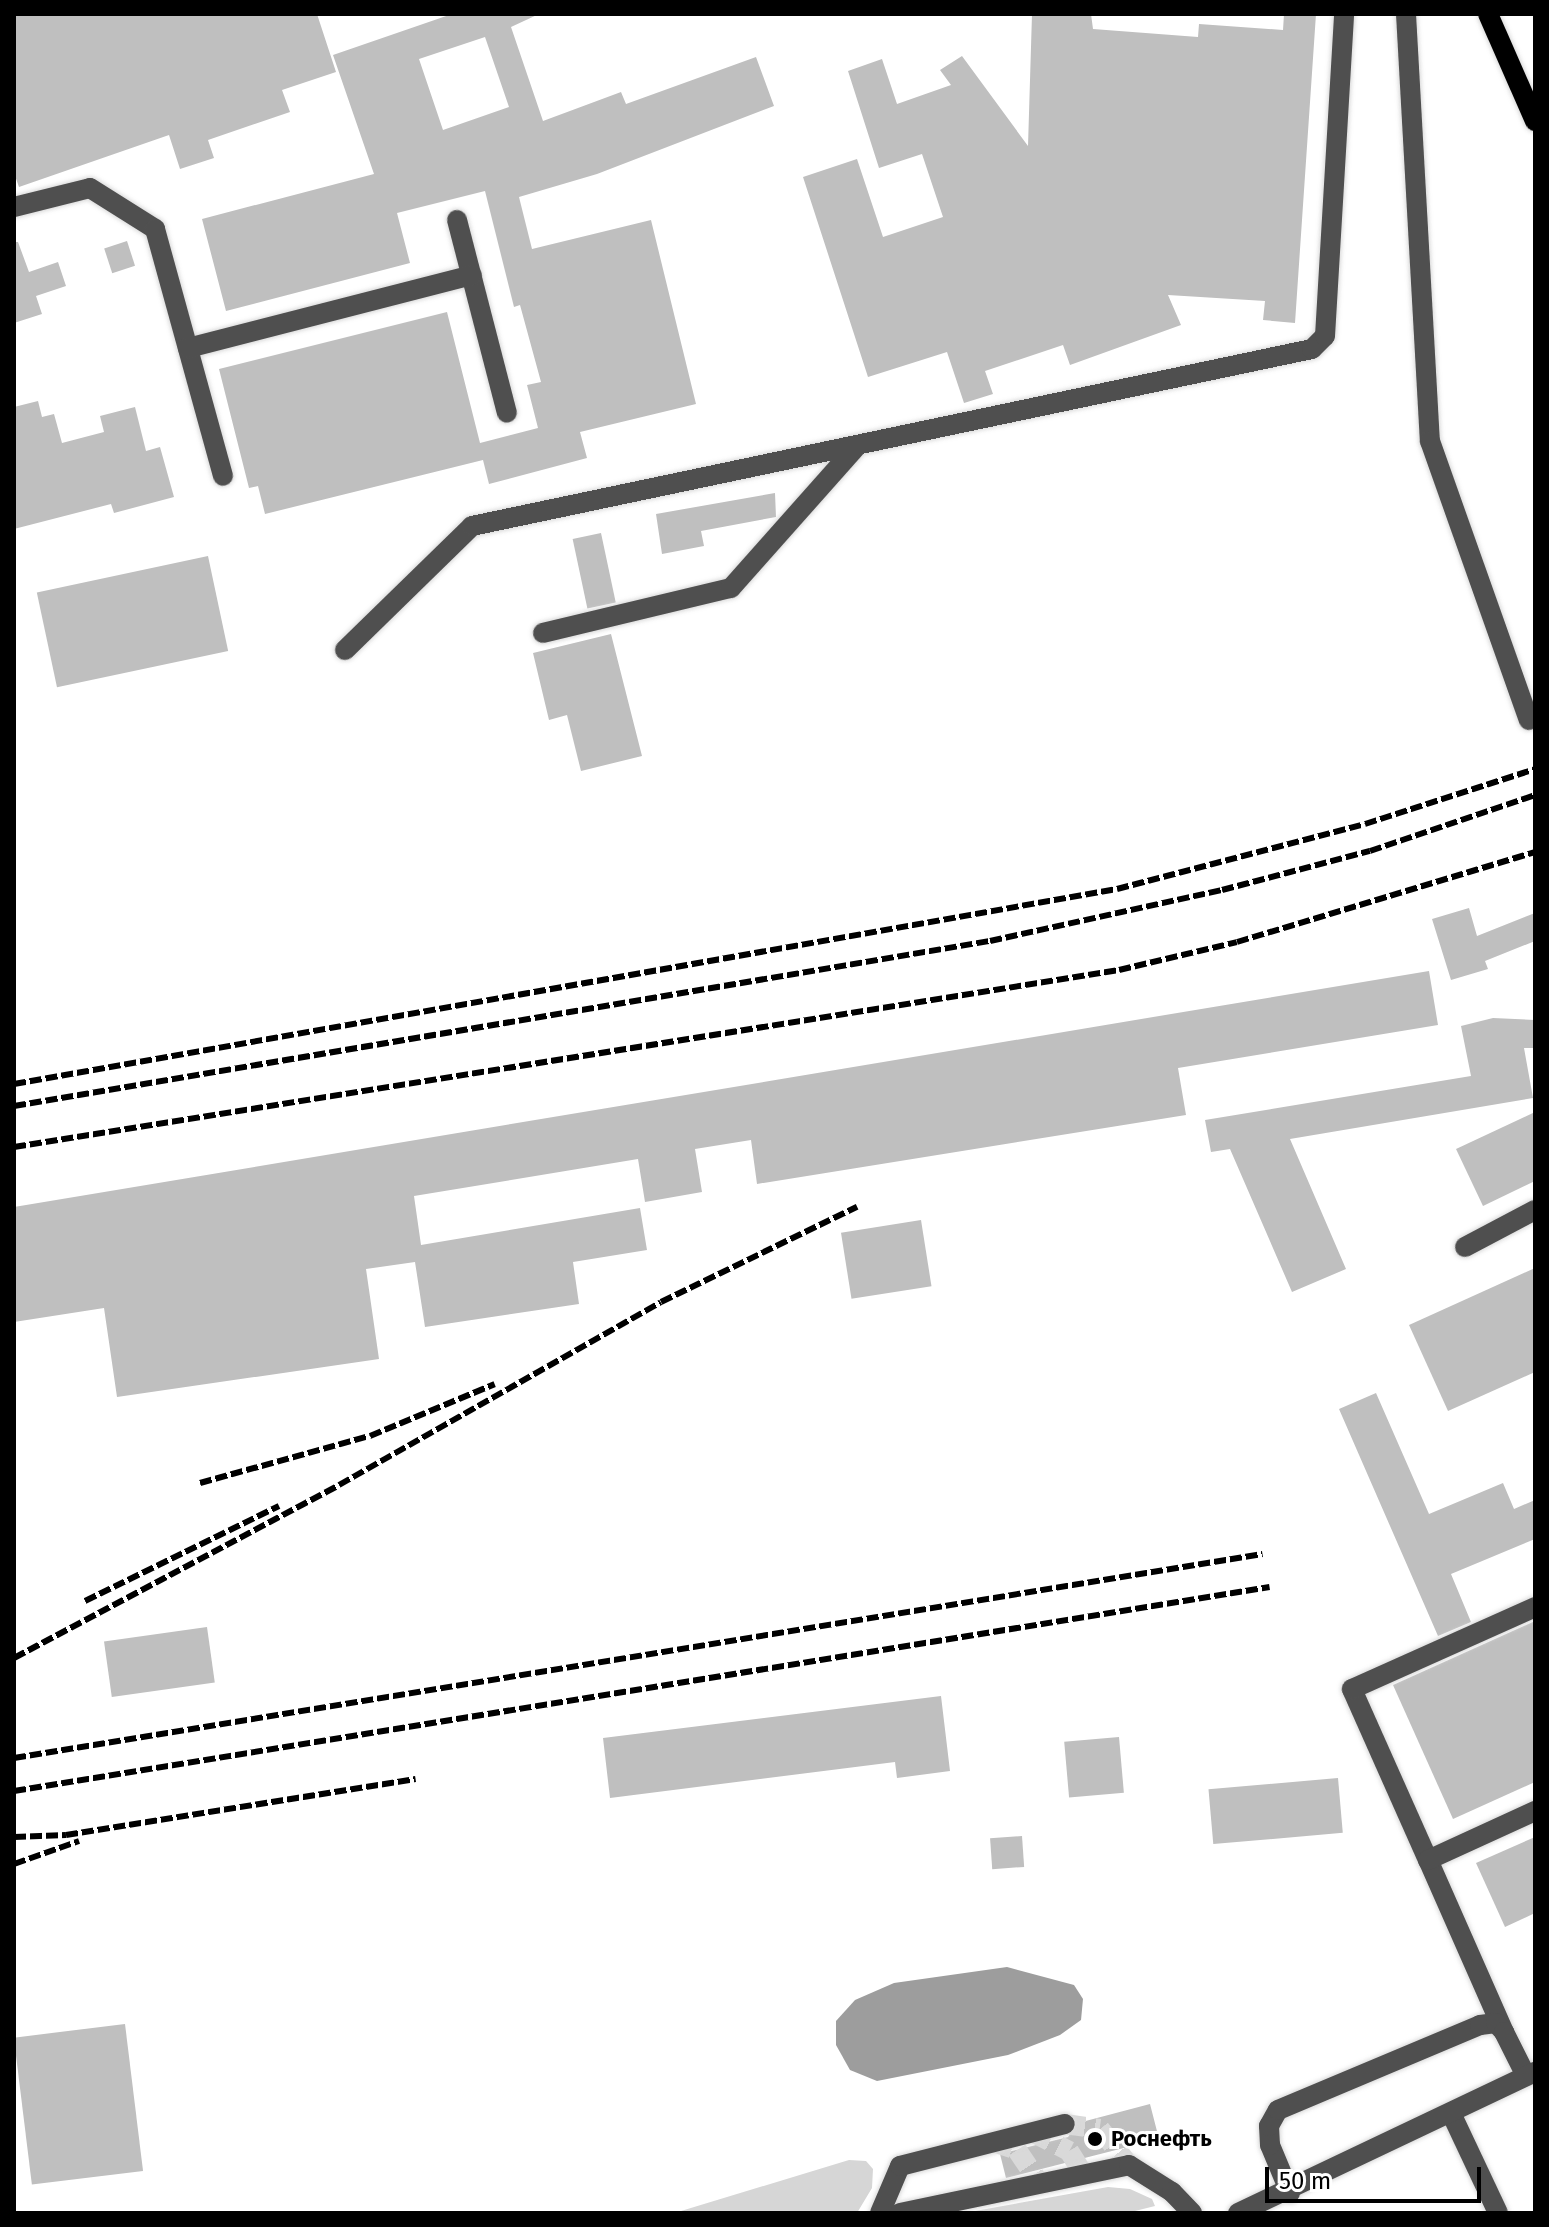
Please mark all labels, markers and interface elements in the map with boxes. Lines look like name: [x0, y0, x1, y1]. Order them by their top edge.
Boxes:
place label: Роснефть: [1111, 2126, 1212, 2152]
marker: Роснефть: [1086, 2130, 1104, 2148]
scale bar: [1269, 2151, 1485, 2201]
text: 50 m: [1279, 2167, 1331, 2195]

